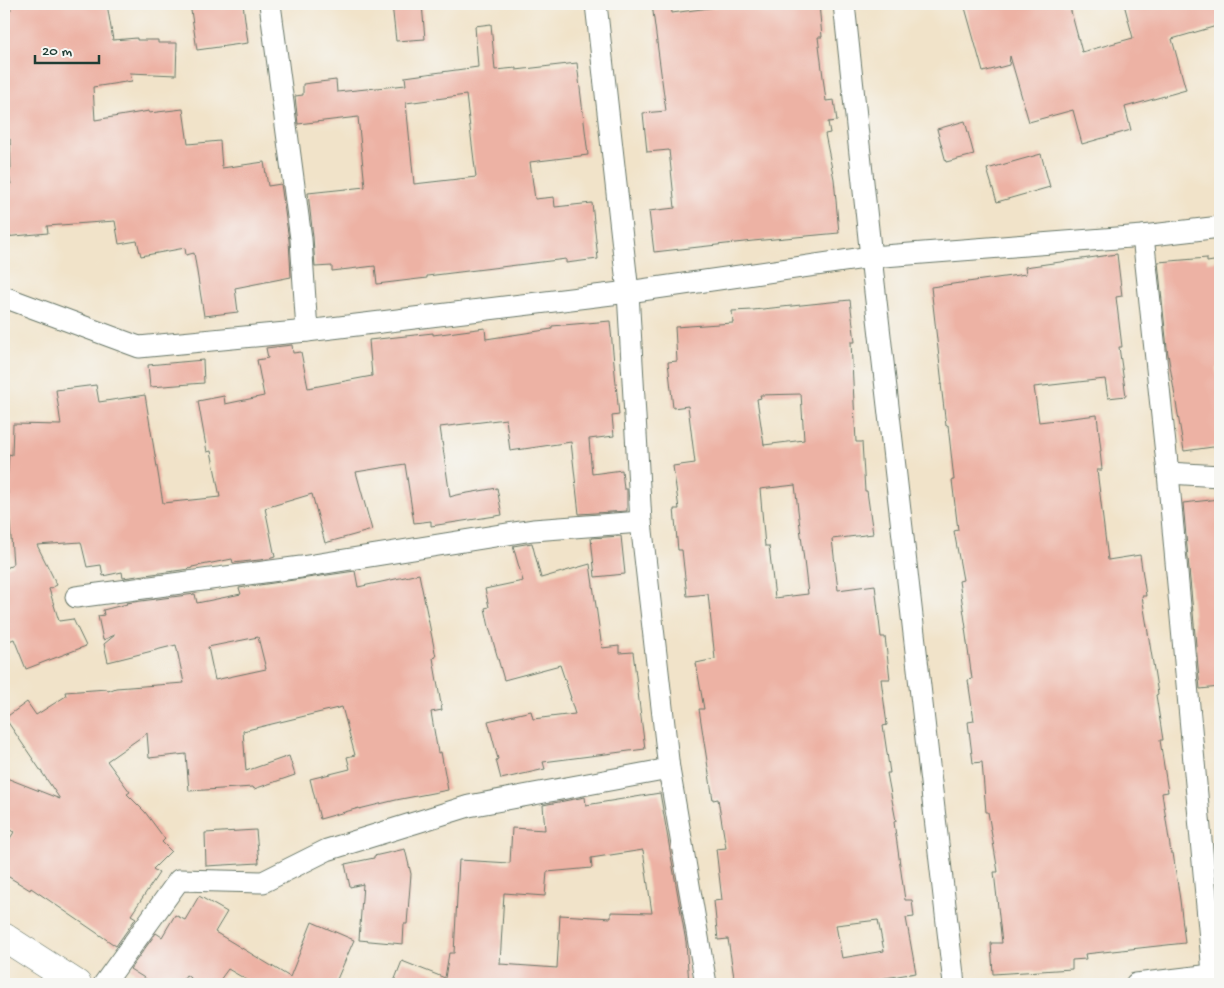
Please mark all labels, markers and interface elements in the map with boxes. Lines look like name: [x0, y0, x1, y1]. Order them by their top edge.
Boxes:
scale bar: [35, 32, 99, 64]
text: 20 m: [42, 43, 72, 61]

